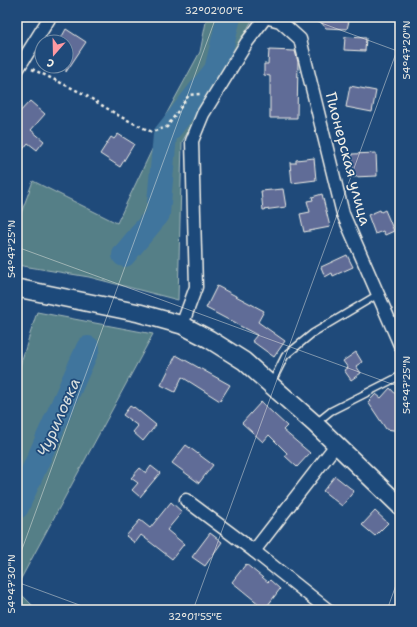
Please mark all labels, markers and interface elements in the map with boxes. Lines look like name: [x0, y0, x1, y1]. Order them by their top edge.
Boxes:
text: 32°02'00"E: [185, 4, 243, 17]
text: 54°47'20"N: [400, 21, 413, 79]
north arrow: [34, 34, 74, 74]
text: С: [45, 55, 56, 71]
street label: Пионерская улица: [321, 90, 376, 228]
text: 54°47'25"N: [5, 220, 18, 278]
text: 54°47'25"N: [400, 356, 413, 414]
water label: Чуриловка: [32, 375, 85, 460]
text: 54°47'30"N: [5, 554, 18, 614]
text: 32°01'55"E: [168, 610, 222, 623]

